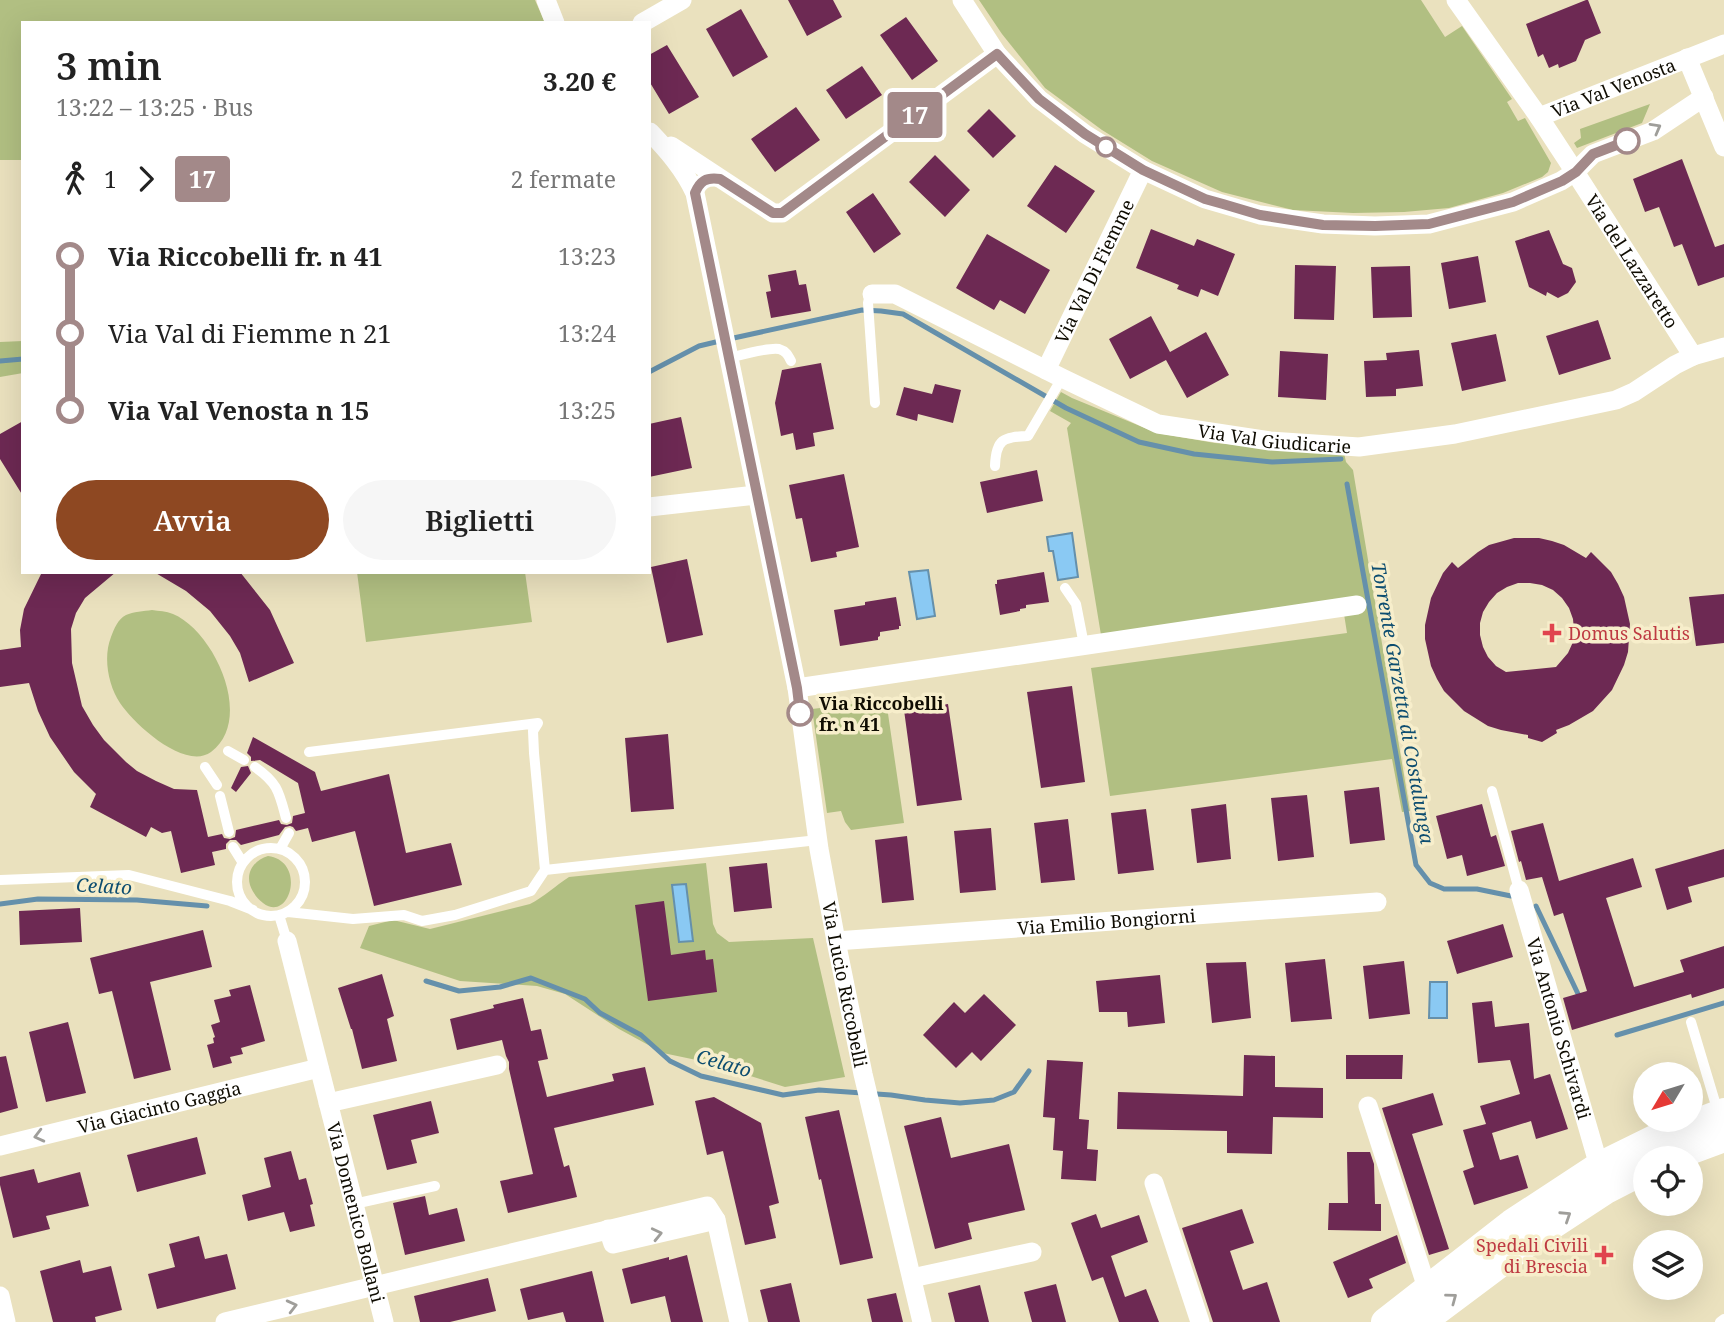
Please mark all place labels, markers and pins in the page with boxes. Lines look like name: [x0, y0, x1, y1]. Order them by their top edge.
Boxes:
unlabelled marker: [1614, 128, 1640, 154]
unlabelled marker: [1096, 137, 1116, 157]
place label: Domus Salutis: [1568, 621, 1690, 645]
marker: Domus Salutis: [1542, 623, 1562, 643]
place label: Via Riccobelli fr. n 41: [819, 691, 944, 736]
marker: Via Riccobelli fr. n 41: [787, 700, 813, 726]
place label: Spedali Civili di Brescia: [1476, 1233, 1588, 1278]
marker: Spedali Civili di Brescia: [1594, 1245, 1614, 1265]

